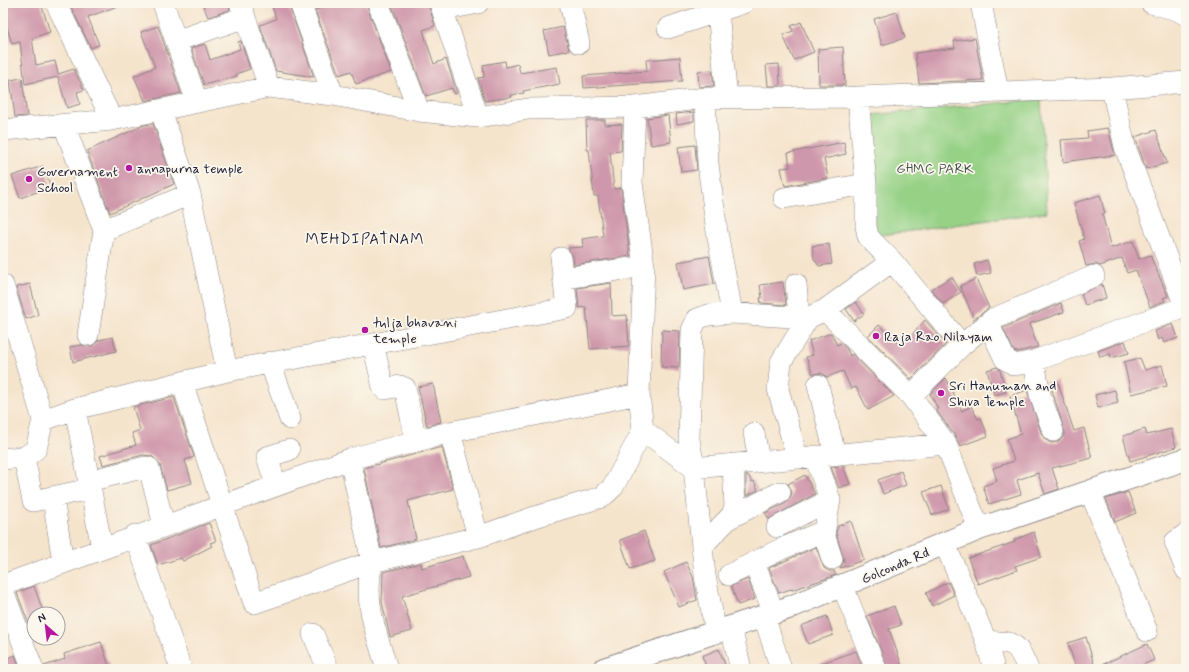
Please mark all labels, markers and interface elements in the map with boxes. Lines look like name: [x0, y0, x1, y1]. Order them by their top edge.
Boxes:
place label: annapurna temple: [137, 160, 243, 178]
park label: GHMC PARK: [896, 160, 974, 178]
place label: Governament School: [37, 163, 118, 197]
marker: annapurna temple: [124, 163, 134, 173]
marker: Governament School: [24, 174, 34, 184]
district label: MEHDIPATNAM: [306, 230, 425, 250]
place label: tulja bhavani temple: [372, 314, 457, 348]
marker: tulja bhavani temple: [360, 325, 370, 335]
place label: Raja Rao Nilayam: [884, 328, 992, 346]
marker: Raja Rao Nilayam: [871, 331, 881, 341]
place label: Sri Hanuman and Shiva Temple: [949, 377, 1056, 411]
marker: Sri Hanuman and Shiva Temple: [936, 388, 946, 398]
street label: Golconda Rd: [859, 544, 932, 588]
north arrow: [26, 606, 66, 646]
text: N: [35, 610, 48, 626]

